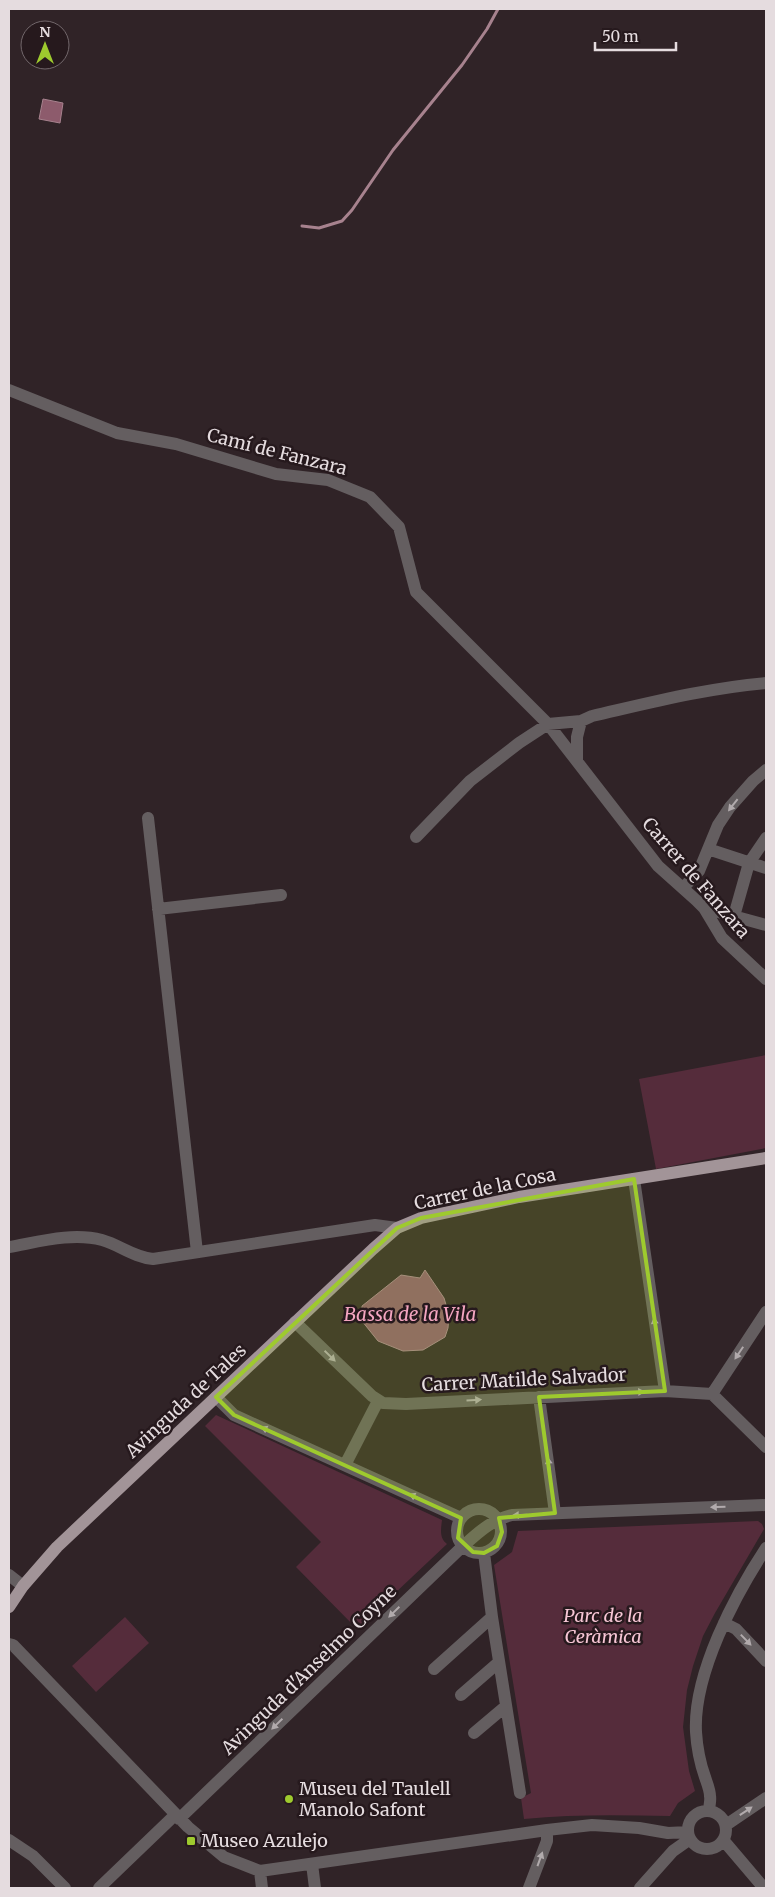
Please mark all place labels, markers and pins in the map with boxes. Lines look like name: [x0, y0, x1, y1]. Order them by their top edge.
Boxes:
place label: Museu del Taulell Manolo Safont: [299, 1777, 451, 1821]
marker: Museu del Taulell Manolo Safont: [283, 1793, 295, 1805]
place label: Museo Azulejo: [201, 1829, 328, 1852]
marker: Museo Azulejo: [185, 1835, 197, 1847]

